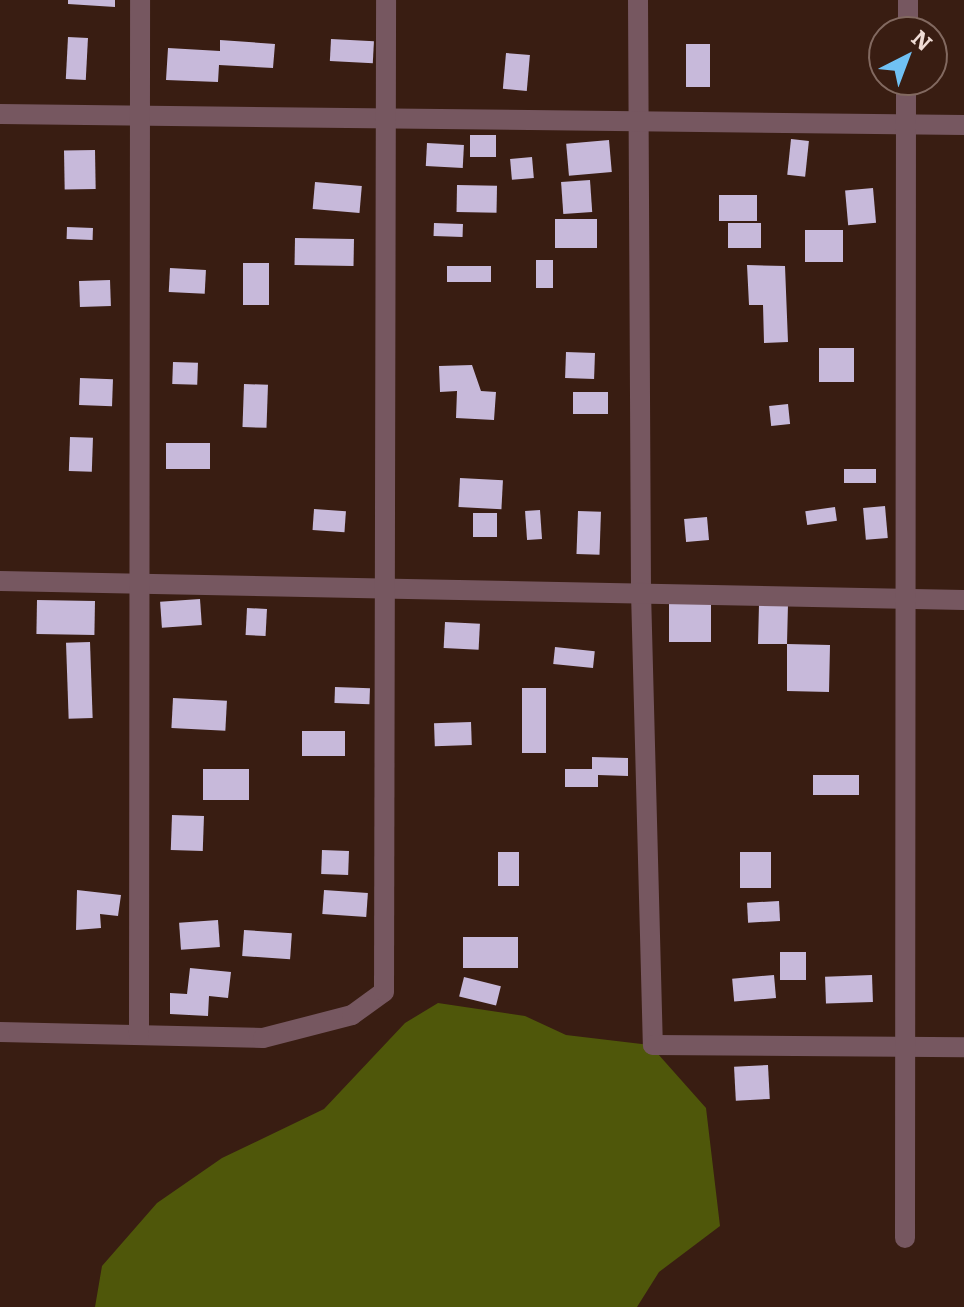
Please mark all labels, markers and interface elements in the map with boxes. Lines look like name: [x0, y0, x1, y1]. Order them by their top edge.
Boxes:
north arrow: [868, 16, 948, 96]
text: N: [905, 21, 941, 58]

